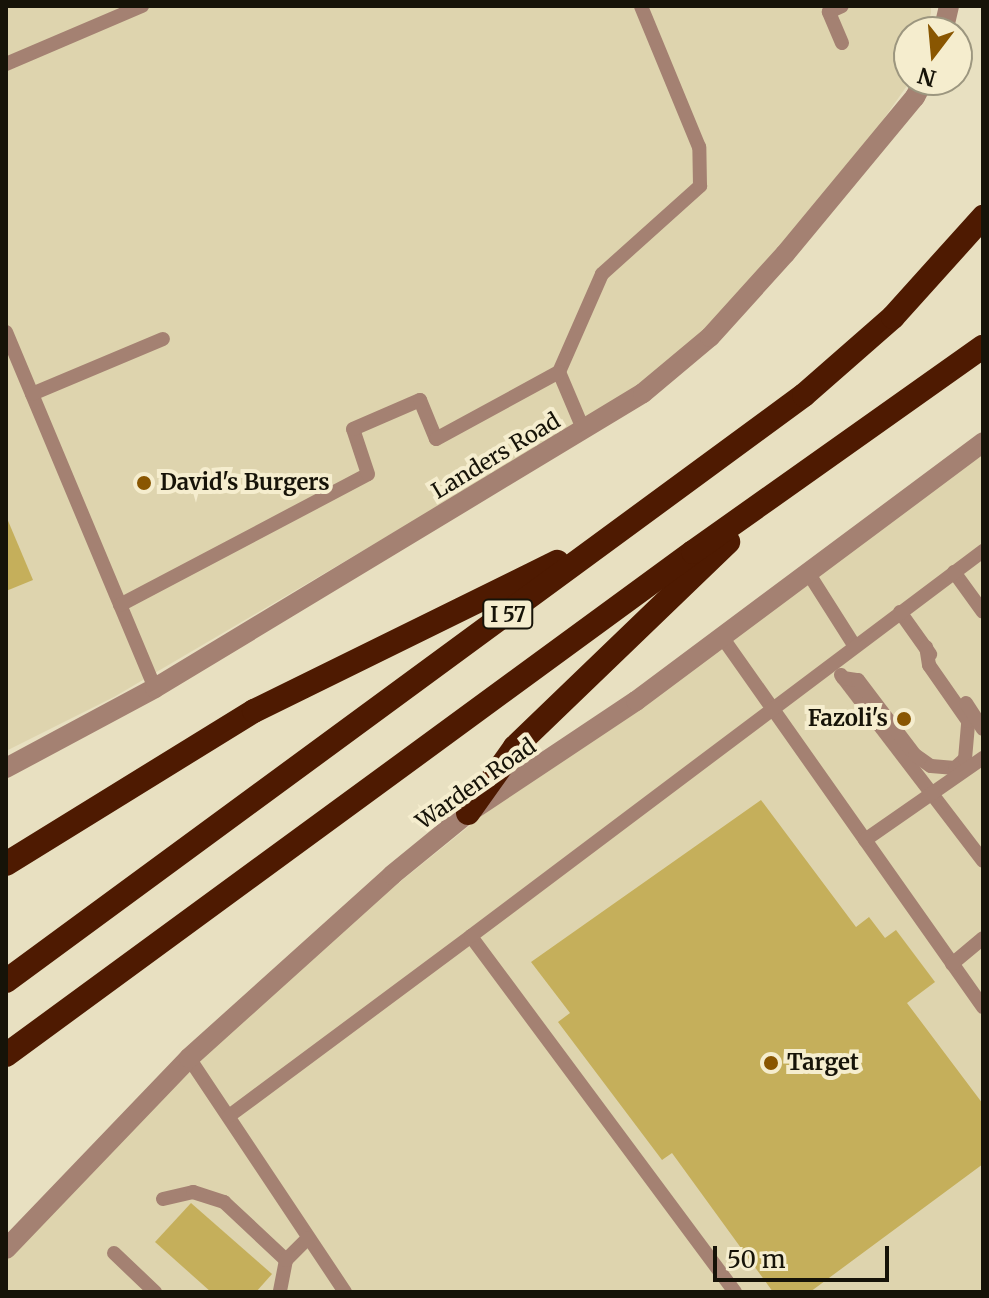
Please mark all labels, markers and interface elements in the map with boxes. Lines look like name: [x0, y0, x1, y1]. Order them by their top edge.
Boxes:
north arrow: [893, 16, 973, 96]
text: N: [915, 61, 939, 93]
street label: Landers Road: [427, 407, 565, 505]
place label: David's Burgers: [160, 470, 330, 496]
marker: David's Burgers: [135, 474, 153, 492]
road number: I 57: [482, 598, 534, 630]
place label: Fazoli's: [808, 706, 888, 732]
marker: Fazoli's: [895, 710, 913, 728]
street label: Warden Road: [411, 733, 541, 835]
place label: Target: [787, 1050, 859, 1076]
marker: Target: [762, 1054, 780, 1072]
scale bar: [717, 1230, 893, 1280]
text: 50 m: [727, 1244, 786, 1275]

